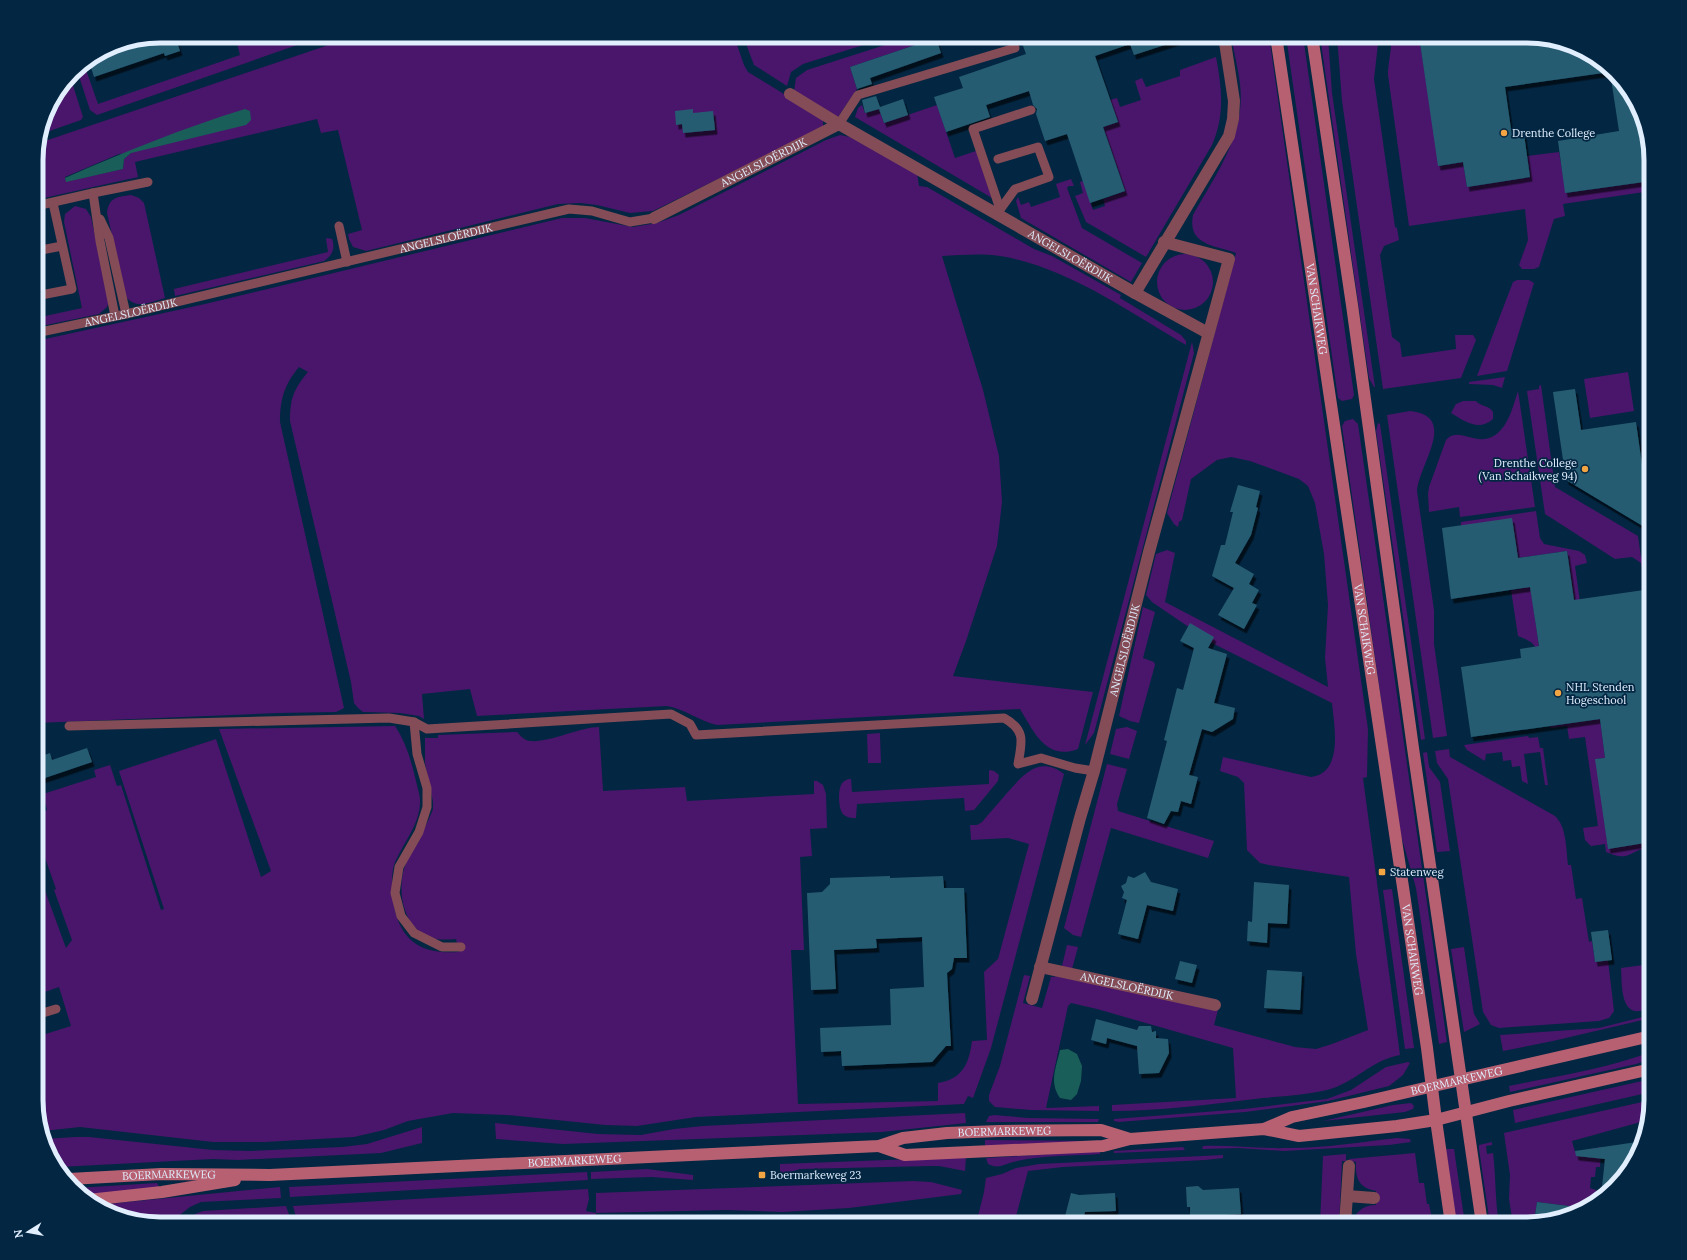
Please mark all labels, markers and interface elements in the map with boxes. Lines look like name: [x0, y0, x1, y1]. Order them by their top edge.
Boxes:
place label: Drenthe College: [1512, 126, 1595, 140]
marker: Drenthe College: [1499, 128, 1509, 138]
street label: ANGELSLOËRDIJK: [717, 134, 810, 190]
street label: ANGELSLOËRDIJK: [397, 220, 494, 256]
street label: ANGELSLOËRDIJK: [1025, 226, 1116, 286]
street label: VAN SCHAIKWEG: [1303, 262, 1331, 356]
street label: ANGELSLOËRDIJK: [82, 295, 179, 330]
place label: Drenthe College (Van Schaikweg 94): [1479, 456, 1577, 484]
marker: Drenthe College (Van Schaikweg 94): [1580, 464, 1590, 474]
street label: VAN SCHAIKWEG: [1351, 582, 1378, 676]
street label: ANGELSLOËRDIJK: [1106, 602, 1143, 699]
place label: NHL Stenden Hogeschool: [1566, 680, 1635, 707]
marker: NHL Stenden Hogeschool: [1553, 688, 1563, 698]
place label: Statenweg: [1390, 865, 1444, 879]
marker: Statenweg: [1377, 867, 1387, 877]
street label: VAN SCHAIKWEG: [1399, 903, 1426, 997]
street label: ANGELSLOËRDIJK: [1078, 969, 1175, 1003]
street label: BOERMARKEWEG: [1409, 1063, 1504, 1098]
street label: BOERMARKEWEG: [957, 1123, 1052, 1140]
street label: BOERMARKEWEG: [527, 1151, 622, 1170]
street label: BOERMARKEWEG: [122, 1167, 216, 1183]
place label: Boermarkeweg 23: [770, 1168, 861, 1182]
marker: Boermarkeweg 23: [757, 1170, 767, 1180]
north arrow: [8, 1212, 48, 1252]
text: N: [10, 1228, 26, 1239]

